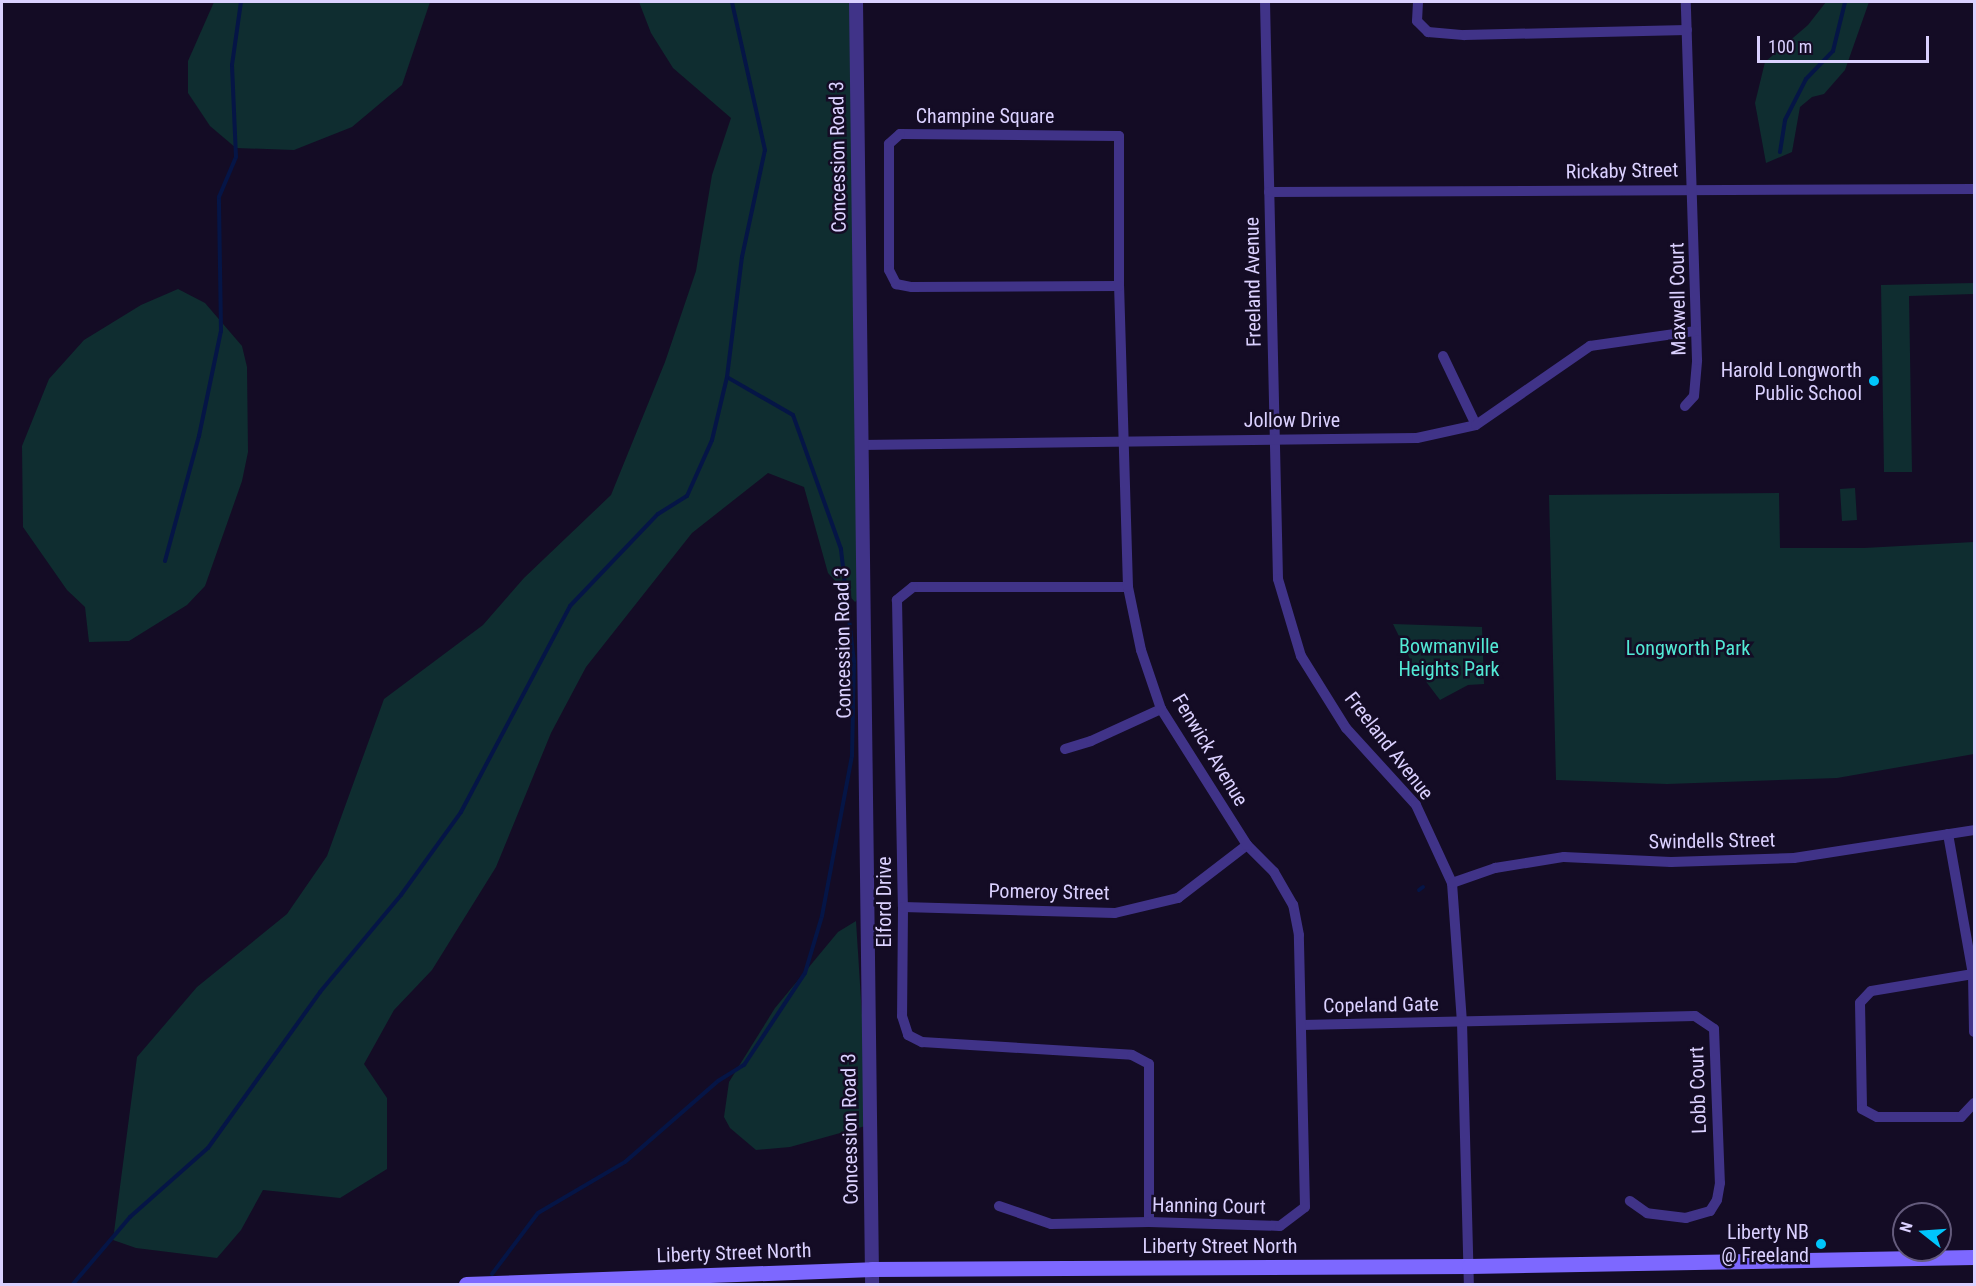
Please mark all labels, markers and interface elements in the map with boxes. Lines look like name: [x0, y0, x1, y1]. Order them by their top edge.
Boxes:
scale bar: [1760, 24, 1932, 62]
text: 100 m: [1768, 36, 1812, 57]
street label: Concession Road 3: [825, 81, 851, 233]
street label: Champine Square: [916, 104, 1054, 128]
street label: Rickaby Street: [1566, 158, 1678, 184]
street label: Freeland Avenue: [1240, 217, 1266, 347]
street label: Maxwell Court: [1665, 242, 1691, 356]
place label: Harold Longworth Public School: [1721, 358, 1862, 405]
marker: Harold Longworth Public School: [1867, 374, 1881, 388]
street label: Jollow Drive: [1244, 408, 1340, 432]
street label: Concession Road 3: [830, 567, 856, 719]
park label: Bowmanville Heights Park: [1398, 635, 1500, 682]
park label: Longworth Park: [1626, 636, 1750, 660]
street label: Freeland Avenue: [1340, 687, 1438, 805]
street label: Fenwick Avenue: [1167, 690, 1253, 810]
street label: Swindells Street: [1648, 828, 1776, 854]
street label: Elford Drive: [872, 856, 896, 948]
street label: Pomeroy Street: [988, 879, 1110, 905]
street label: Copeland Gate: [1323, 992, 1439, 1018]
street label: Lobb Court: [1684, 1046, 1712, 1134]
street label: Concession Road 3: [837, 1053, 863, 1205]
street label: Hanning Court: [1152, 1193, 1266, 1219]
north arrow: [1892, 1202, 1952, 1262]
place label: Liberty NB @ Freeland: [1721, 1220, 1809, 1267]
text: N: [1896, 1220, 1917, 1235]
street label: Liberty Street North: [1143, 1234, 1297, 1258]
marker: Liberty NB @ Freeland: [1814, 1237, 1828, 1251]
street label: Liberty Street North: [656, 1238, 812, 1268]

